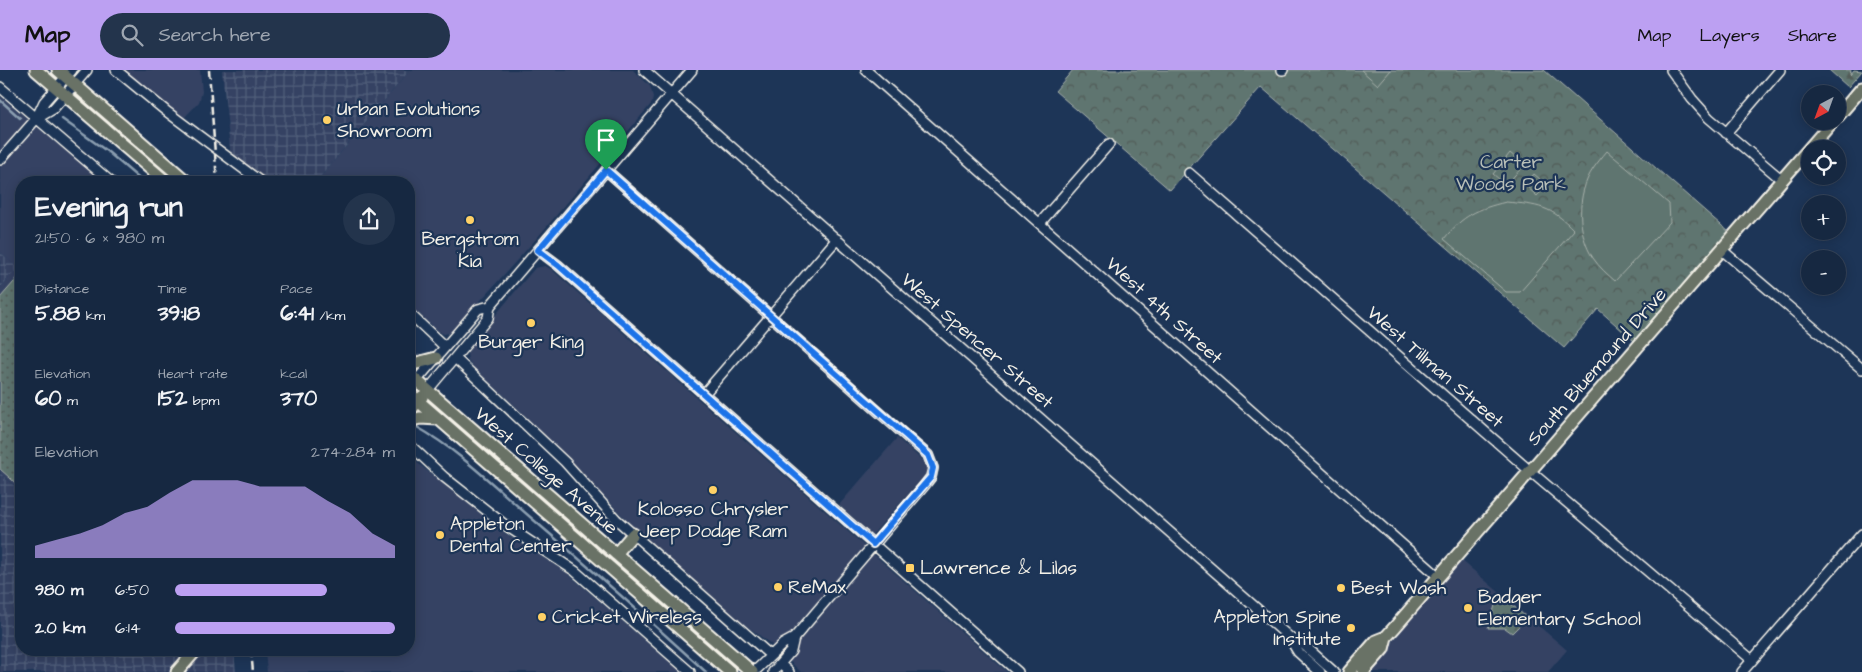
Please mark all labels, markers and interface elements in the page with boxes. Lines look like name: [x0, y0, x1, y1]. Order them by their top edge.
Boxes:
search box: [100, 13, 450, 58]
text: Map: [25, 18, 70, 52]
icon: search: [118, 21, 146, 49]
text: Search here: [158, 22, 271, 49]
text: Map: [1637, 23, 1671, 48]
text: Layers: [1699, 23, 1760, 48]
text: Share: [1788, 23, 1837, 48]
north arrow: [1801, 85, 1846, 130]
map controls: [1801, 85, 1846, 295]
place label: Urban Evolutions Showroom: [337, 96, 480, 145]
marker: Urban Evolutions Showroom: [321, 114, 333, 126]
pin: [585, 119, 627, 170]
icon: arrive: [592, 126, 620, 154]
button: locate: [1801, 140, 1846, 185]
park label: Carter Woods Park: [1456, 149, 1566, 198]
text: Evening run: [35, 188, 183, 227]
button: share: [343, 193, 395, 245]
button: +: [1801, 195, 1846, 240]
marker: Bergstrom Kia: [464, 214, 476, 226]
place label: Bergstrom Kia: [421, 226, 519, 275]
text: 21:50 · 6 × 980 m: [35, 227, 164, 249]
button: −: [1801, 250, 1846, 295]
street label: West 4th Street: [1100, 251, 1229, 371]
street label: West Spencer Street: [895, 267, 1060, 415]
text: Distance: [35, 279, 89, 299]
text: Time: [158, 279, 187, 299]
text: Pace: [280, 279, 313, 299]
street label: South Bluemound Drive: [1521, 282, 1673, 452]
text: 5.88: [35, 299, 80, 328]
text: 39:18: [158, 299, 200, 328]
text: 6:41: [280, 299, 314, 328]
street label: West Tillman Street: [1361, 300, 1510, 434]
text: km: [80, 306, 105, 326]
text: /km: [314, 306, 345, 326]
marker: Burger King: [525, 317, 537, 329]
place label: Burger King: [478, 329, 584, 357]
text: Elevation: [35, 364, 90, 384]
text: Heart rate: [158, 364, 228, 384]
text: kcal: [280, 364, 307, 384]
text: 60: [35, 384, 61, 413]
text: 152: [158, 384, 187, 413]
text: 370: [280, 384, 317, 413]
text: m: [61, 391, 78, 411]
text: bpm: [187, 391, 219, 411]
street label: West College Avenue: [468, 401, 624, 542]
text: Elevation: [35, 441, 98, 463]
text: 274–284 m: [311, 441, 395, 463]
marker: Kolosso Chrysler Jeep Dodge Ram: [707, 484, 719, 496]
place label: Kolosso Chrysler Jeep Dodge Ram: [638, 496, 789, 546]
place label: Appleton Dental Center: [450, 511, 572, 560]
marker: Appleton Dental Center: [434, 529, 446, 541]
place label: Lawrence & Lilas: [920, 555, 1077, 582]
marker: Lawrence & Lilas: [904, 562, 916, 574]
place label: ReMax: [788, 574, 846, 601]
place label: Best Wash: [1351, 575, 1447, 602]
text: 980 m: [35, 579, 83, 601]
text: 6:50: [115, 579, 149, 601]
marker: ReMax: [772, 581, 784, 593]
marker: Best Wash: [1335, 582, 1347, 594]
place label: Badger Elementary School: [1478, 584, 1641, 634]
marker: Badger Elementary School: [1462, 602, 1474, 614]
place label: Cricket Wireless: [552, 604, 702, 631]
place label: Appleton Spine Institute: [1213, 604, 1341, 653]
marker: Cricket Wireless: [536, 611, 548, 623]
text: 2.0 km: [35, 617, 85, 639]
text: 6:14: [115, 617, 141, 639]
marker: Appleton Spine Institute: [1345, 622, 1357, 634]

